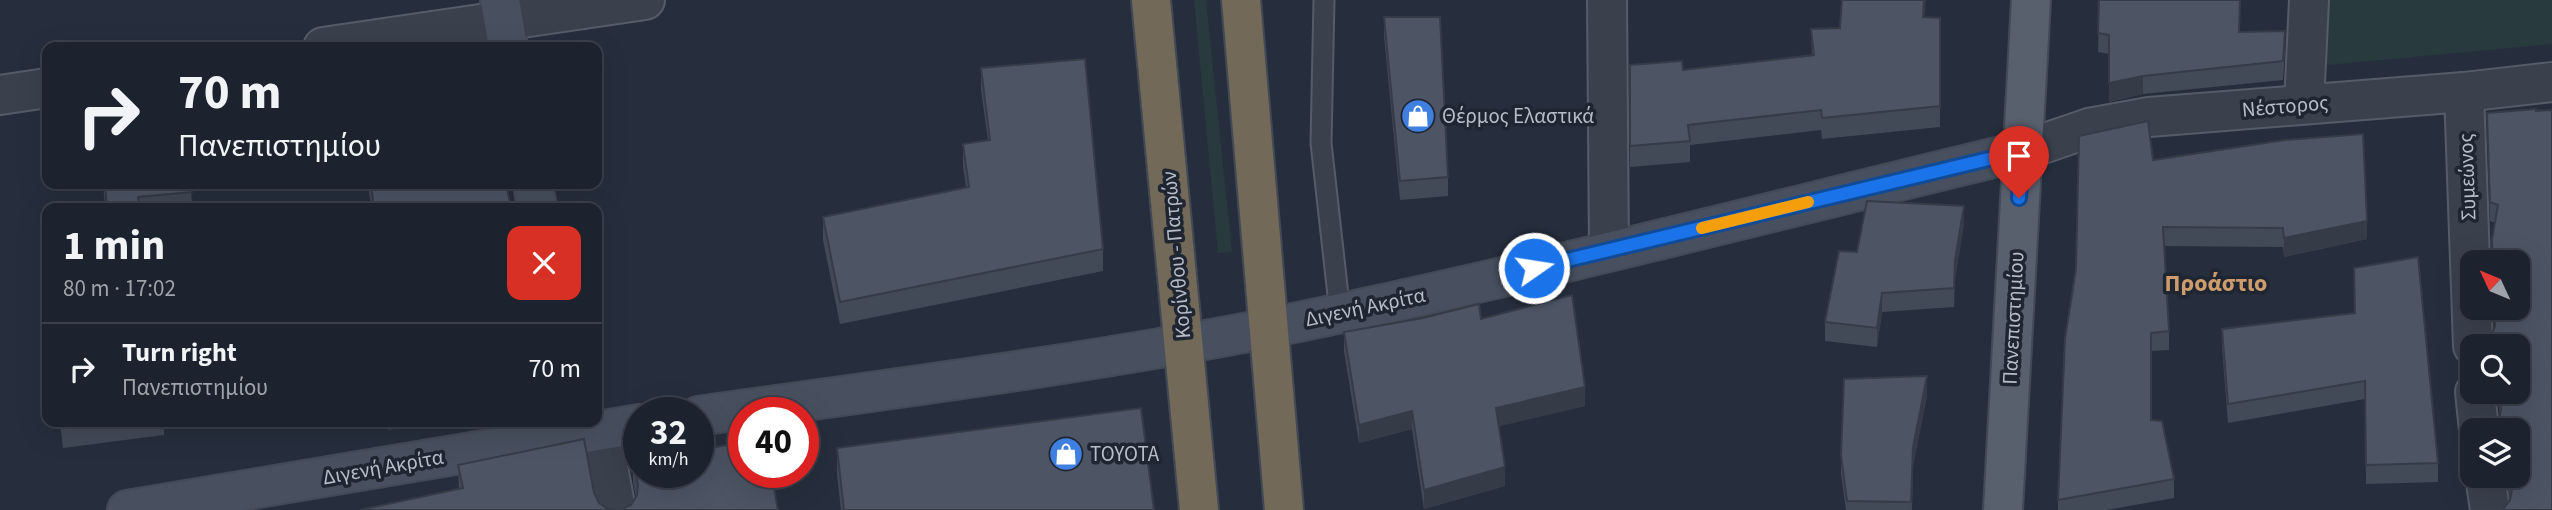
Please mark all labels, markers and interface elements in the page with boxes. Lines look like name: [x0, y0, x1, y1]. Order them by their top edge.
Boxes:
text: 70 m: [178, 58, 282, 128]
icon: right: [63, 70, 154, 161]
street label: Νέστορος: [2241, 87, 2329, 125]
shop icon: Θέρμος Ελαστικά: [1399, 97, 1437, 135]
place label: Θέρμος Ελαστικά: [1442, 101, 1594, 131]
text: Πανεπιστημίου: [178, 123, 381, 169]
pin: [1989, 126, 2049, 198]
street label: Συμεώνος: [2450, 133, 2484, 221]
icon: arrive: [2000, 137, 2038, 175]
street label: Κορίνθου - Πατρών: [1154, 170, 1198, 340]
text: 1 min: [63, 216, 165, 276]
button: close: [507, 226, 581, 300]
position arrow: [1497, 231, 1571, 305]
north arrow: [2460, 250, 2530, 320]
map controls: [2460, 250, 2530, 488]
street label: Πανεπιστημίου: [1995, 251, 2031, 385]
district label: Προάστιο: [2165, 266, 2267, 301]
text: 80 m · 17:02: [63, 272, 176, 305]
street label: Διγενή Ακρίτα: [1302, 280, 1428, 334]
text: Turn right: [122, 334, 237, 371]
button: search: [2460, 334, 2530, 404]
icon: right: [63, 350, 101, 388]
text: 70 m: [528, 350, 581, 387]
text: Πανεπιστημίου: [122, 371, 268, 404]
speed limit sign: 40: [728, 397, 819, 488]
text: 32: [650, 408, 687, 458]
button: layers: [2460, 418, 2530, 488]
shop icon: TOYOTA: [1047, 435, 1085, 473]
place label: TOYOTA: [1090, 439, 1160, 469]
street label: Διγενή Ακρίτα: [320, 442, 446, 492]
text: km/h: [649, 447, 688, 472]

